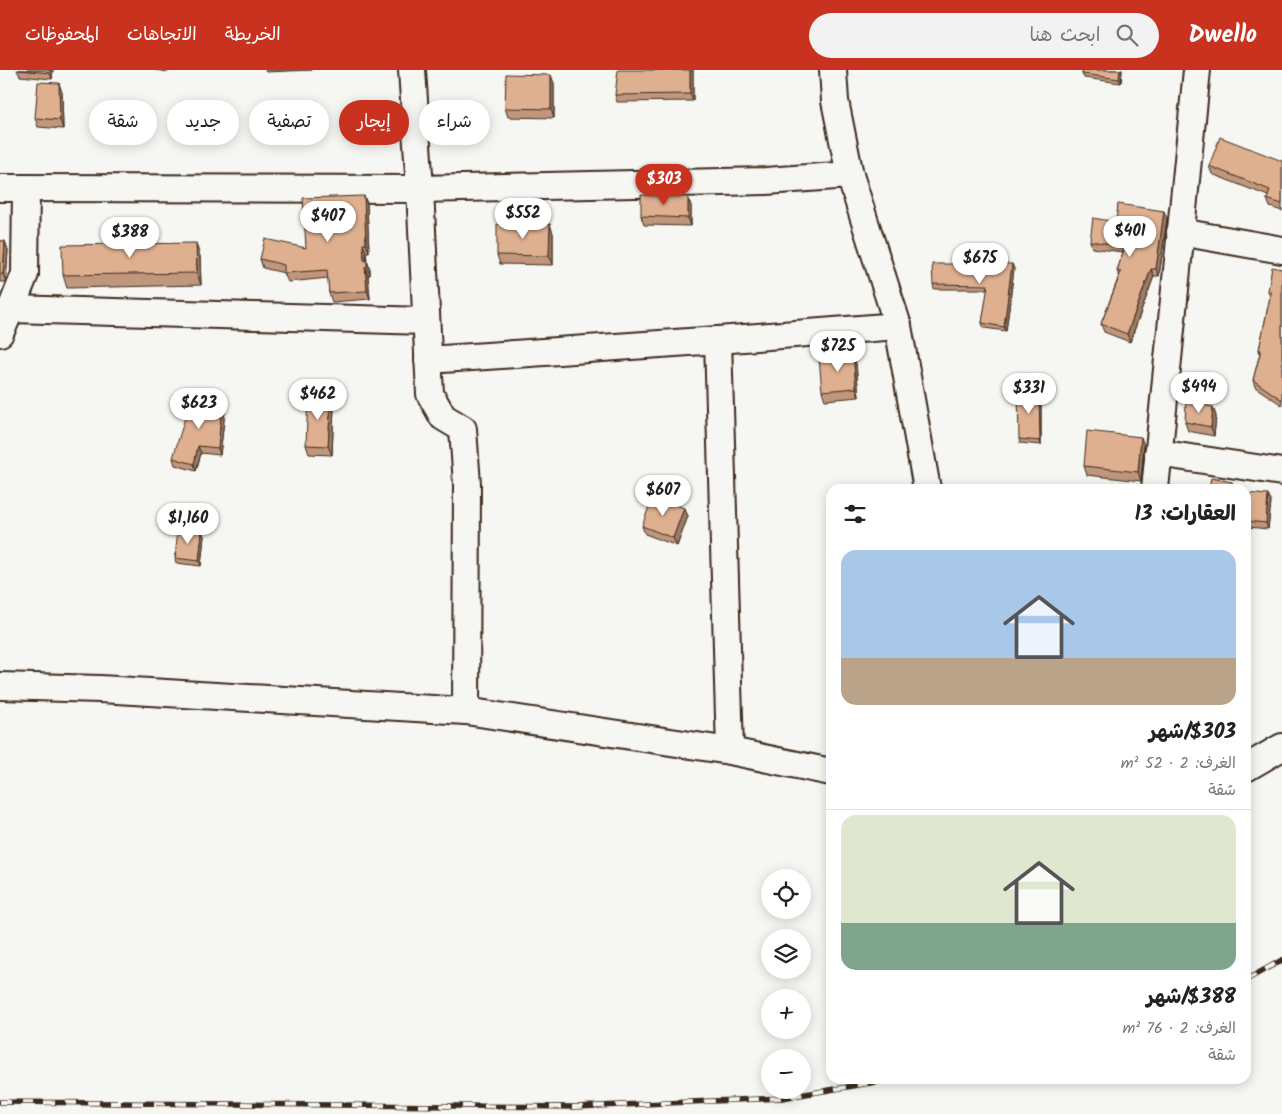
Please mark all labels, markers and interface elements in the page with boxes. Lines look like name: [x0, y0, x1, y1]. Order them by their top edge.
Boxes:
search box: [809, 13, 1159, 58]
text: Dwello: [1189, 16, 1257, 55]
text: المحفوظات: [25, 21, 99, 50]
text: الاتجاهات: [127, 21, 197, 50]
text: الخريطة: [225, 21, 281, 50]
text: ابحث هنا: [1029, 21, 1101, 51]
icon: search: [1113, 21, 1141, 49]
chip: شقة: [89, 100, 157, 145]
chip: جديد: [167, 100, 239, 145]
chip: تصفية: [249, 100, 329, 145]
chip: إيجار: [339, 100, 409, 145]
chip: شراء: [419, 100, 490, 145]
pin: $303: [634, 164, 694, 206]
text: $303: [646, 167, 682, 192]
pin: $552: [493, 198, 553, 240]
pin: $407: [298, 200, 358, 243]
text: $552: [506, 201, 541, 226]
text: $407: [311, 204, 345, 229]
pin: $388: [100, 216, 160, 259]
pin: $401: [1100, 216, 1160, 258]
text: $401: [1114, 219, 1146, 244]
text: $388: [111, 220, 149, 245]
pin: $675: [950, 242, 1010, 285]
text: $675: [963, 246, 997, 271]
pin: $725: [808, 330, 868, 373]
text: $725: [821, 334, 855, 359]
pin: $331: [999, 372, 1059, 415]
pin: $494: [1169, 372, 1229, 414]
text: $494: [1181, 375, 1217, 400]
text: $331: [1013, 376, 1045, 401]
pin: $462: [288, 378, 348, 421]
text: $462: [300, 382, 336, 407]
pin: $623: [169, 388, 229, 430]
text: $623: [181, 391, 217, 416]
pin: $607: [633, 474, 693, 517]
text: $607: [646, 478, 680, 503]
text: العقارات: 13: [1135, 498, 1236, 531]
icon: filters: [841, 500, 869, 528]
pin: $1,160: [147, 502, 229, 545]
text: $1,160: [168, 506, 208, 531]
icon: home: [994, 582, 1084, 672]
text: $303/شهر: [1149, 716, 1236, 749]
text: الغرف: 2 · 52 m²: [1121, 751, 1236, 776]
text: شقة: [1208, 778, 1236, 803]
icon: home: [994, 848, 1084, 938]
map controls: [761, 869, 811, 1099]
button: locate: [761, 869, 811, 919]
button: layers: [761, 929, 811, 979]
text: $388/شهر: [1146, 981, 1236, 1014]
button: +: [761, 989, 811, 1039]
text: الغرف: 2 · 76 m²: [1122, 1016, 1236, 1041]
text: شقة: [1208, 1043, 1236, 1068]
button: −: [761, 1049, 811, 1099]

